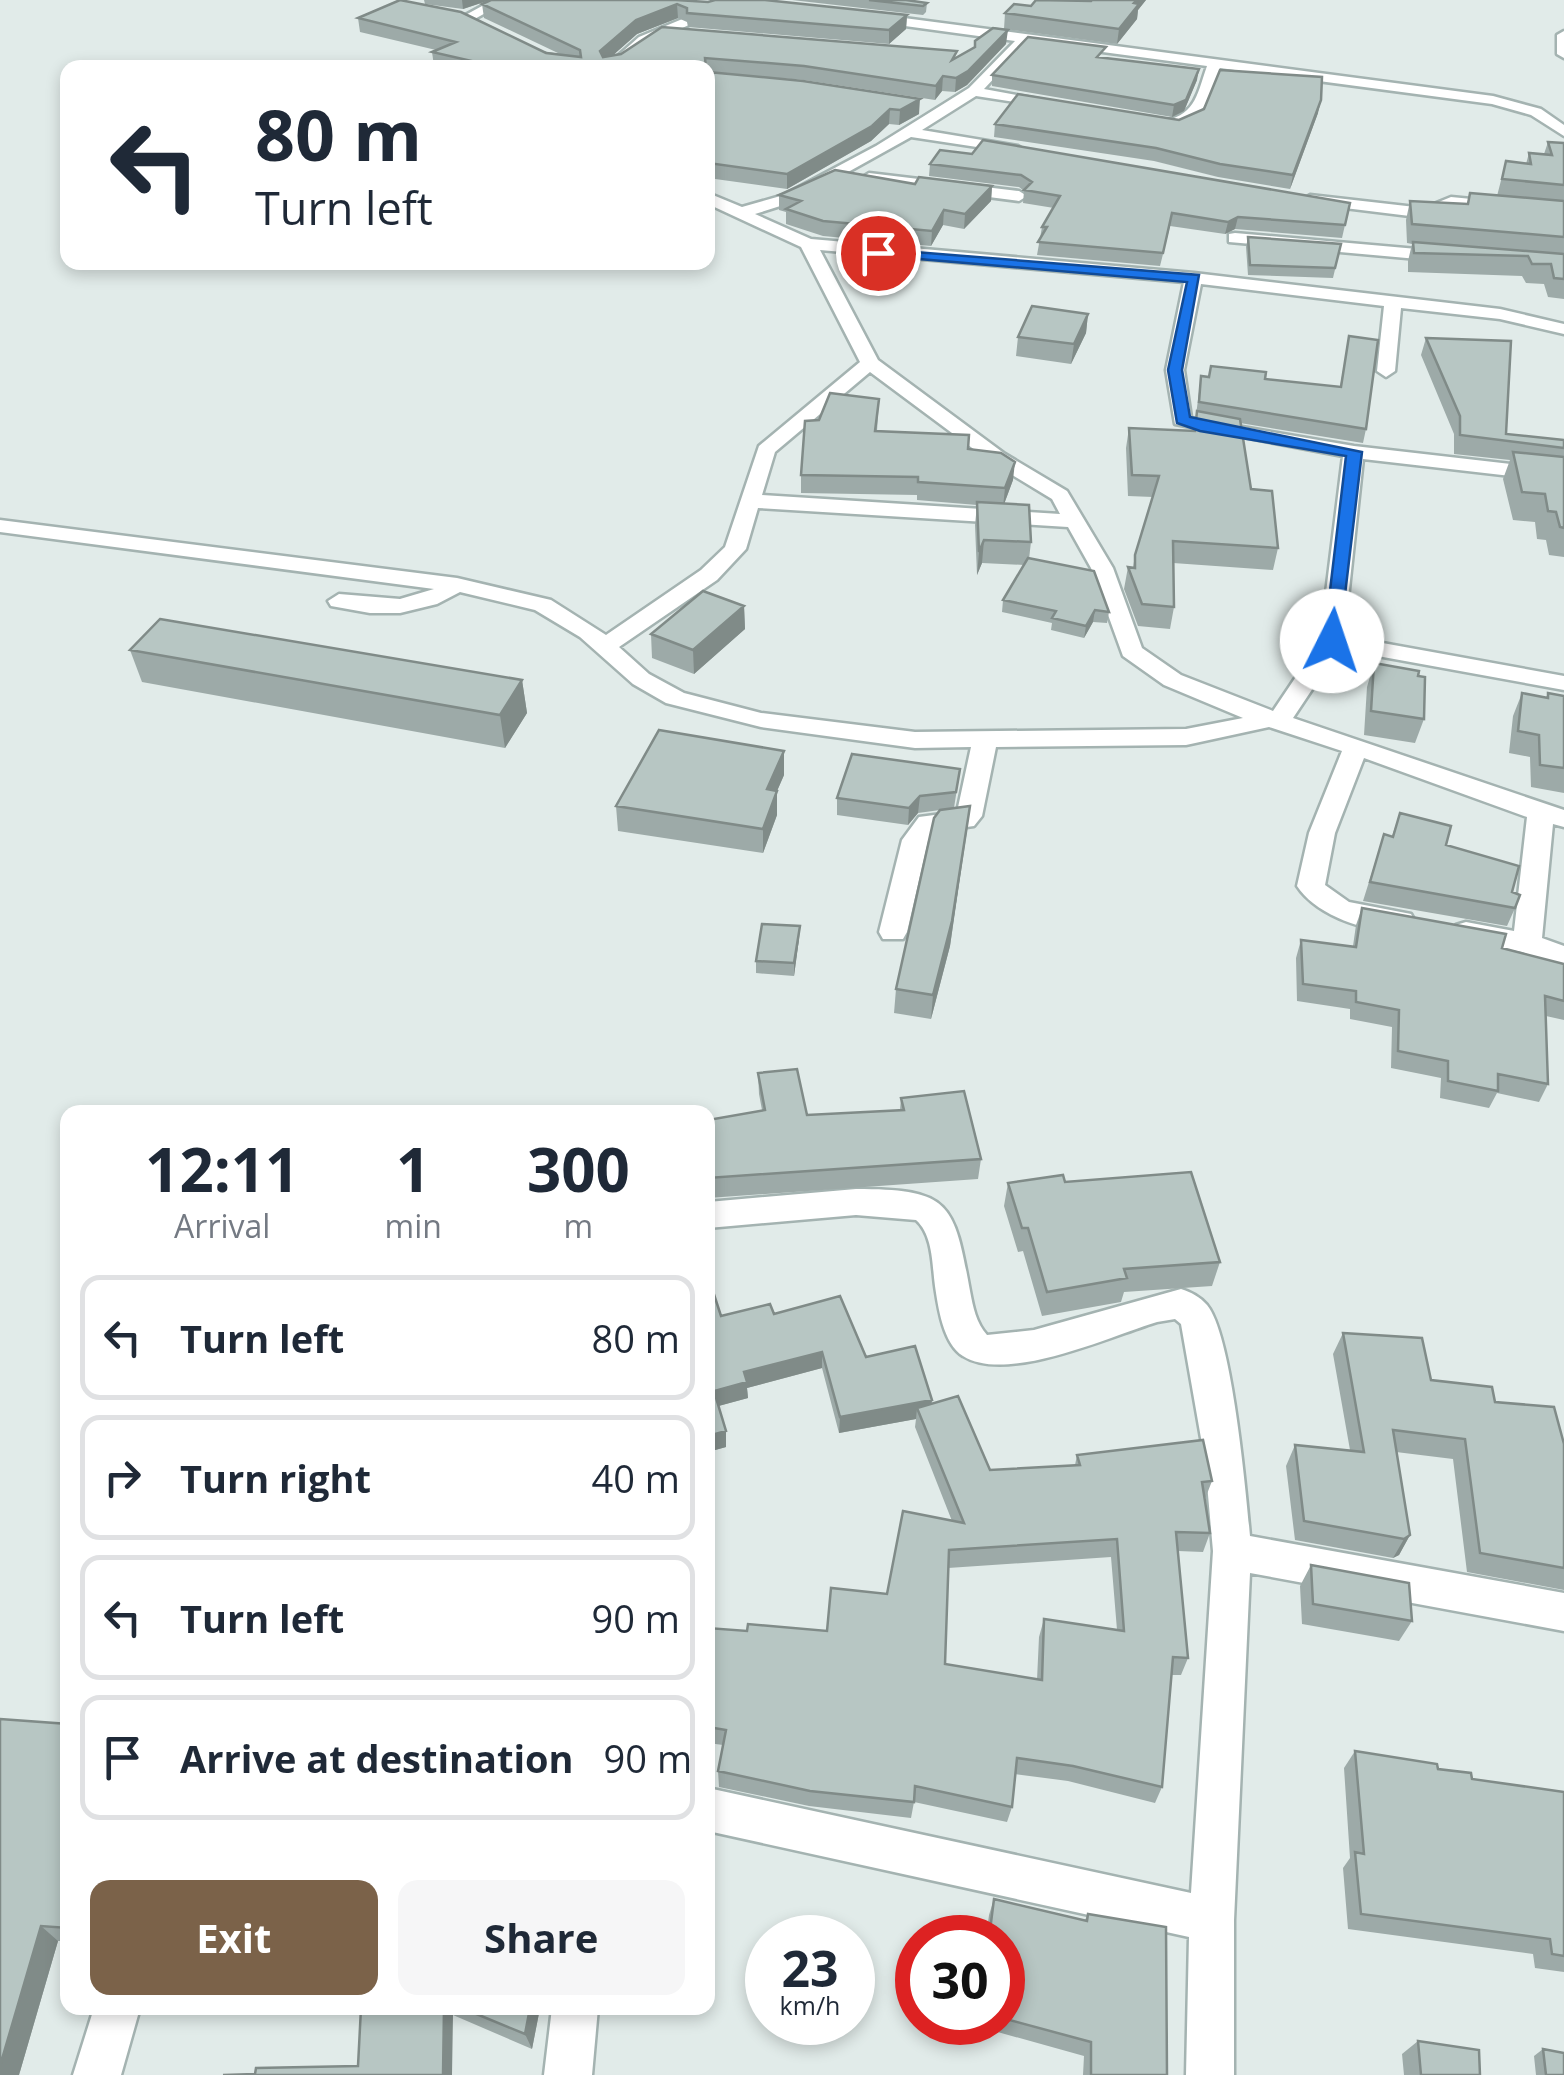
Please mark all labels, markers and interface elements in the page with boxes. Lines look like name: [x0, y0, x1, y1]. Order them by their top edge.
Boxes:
text: 80 m: [255, 86, 422, 182]
icon: left: [90, 100, 220, 230]
text: Turn left: [255, 177, 433, 238]
pin: [836, 211, 921, 296]
icon: arrive: [851, 226, 906, 281]
position arrow: [1280, 589, 1384, 693]
text: 12:11: [145, 1128, 299, 1210]
text: 1: [396, 1128, 430, 1210]
text: 300: [527, 1128, 630, 1210]
text: Arrival: [174, 1204, 270, 1247]
text: min: [385, 1204, 442, 1247]
text: m: [564, 1204, 593, 1247]
icon: left: [95, 1310, 150, 1365]
text: Turn left: [180, 1312, 344, 1364]
text: 80 m: [591, 1312, 680, 1364]
icon: right: [95, 1450, 150, 1505]
text: Turn right: [180, 1452, 371, 1504]
text: 40 m: [591, 1452, 680, 1504]
icon: left: [95, 1590, 150, 1645]
text: Turn left: [180, 1592, 344, 1644]
text: 90 m: [591, 1592, 680, 1644]
icon: arrive: [95, 1730, 150, 1785]
text: Arrive at destination: [180, 1732, 574, 1784]
text: 90 m: [604, 1732, 692, 1784]
button: Exit: [90, 1880, 378, 1995]
button: Share: [398, 1880, 685, 1995]
speed limit sign: 30: [895, 1915, 1025, 2045]
text: 23: [781, 1934, 839, 2002]
text: km/h: [780, 1988, 840, 2022]

